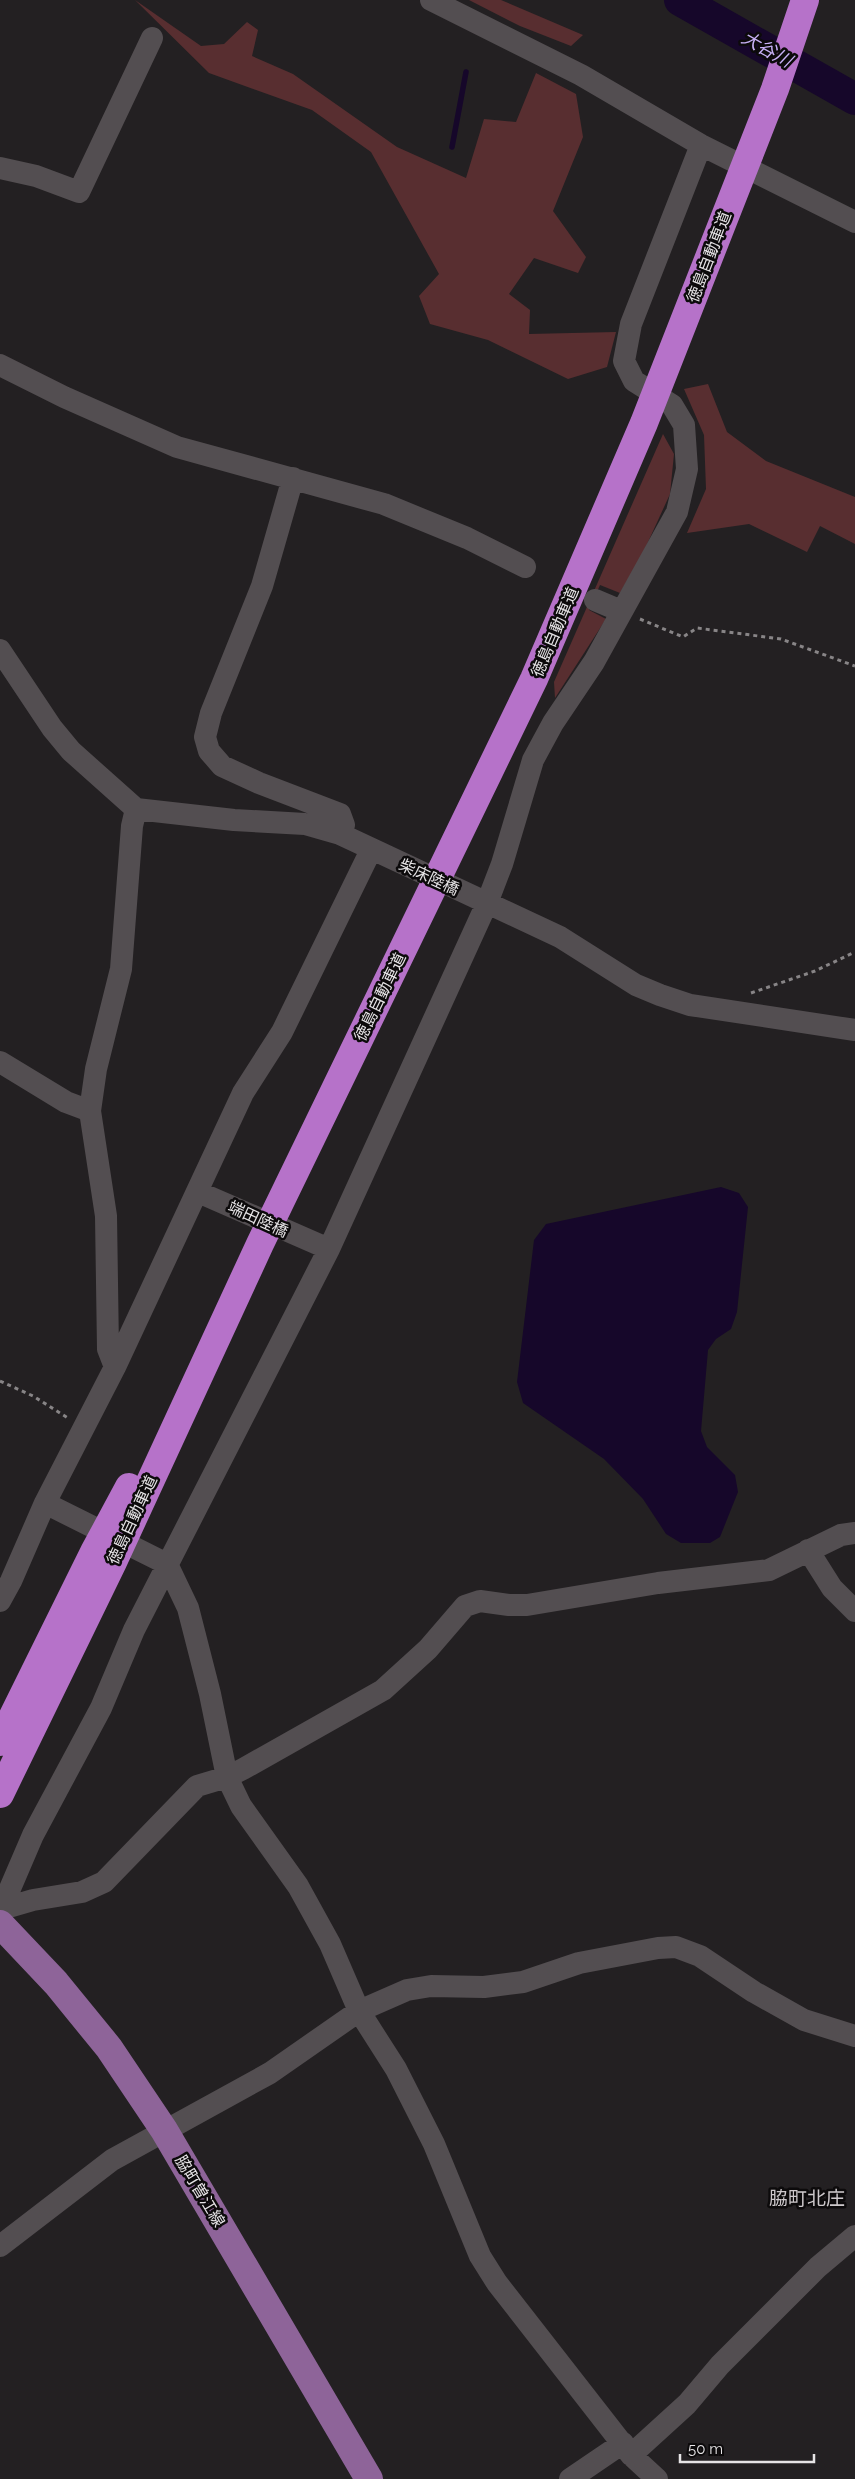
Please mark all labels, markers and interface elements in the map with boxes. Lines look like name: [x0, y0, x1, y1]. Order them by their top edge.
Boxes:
water label: 大谷川: [738, 27, 797, 72]
street label: 徳島自動車道: [683, 209, 735, 305]
street label: 徳島自動車道: [527, 584, 583, 680]
street label: 柴床陸橋: [396, 855, 462, 899]
street label: 徳島自動車道: [350, 950, 410, 1044]
street label: 端田陸橋: [225, 1197, 291, 1241]
street label: 徳島自動車道: [103, 1472, 161, 1568]
street label: 脇町曽江線: [171, 2152, 229, 2230]
district label: 脇町北庄: [769, 2187, 845, 2209]
scale bar: [680, 2432, 814, 2464]
text: 50 m: [688, 2440, 723, 2458]

